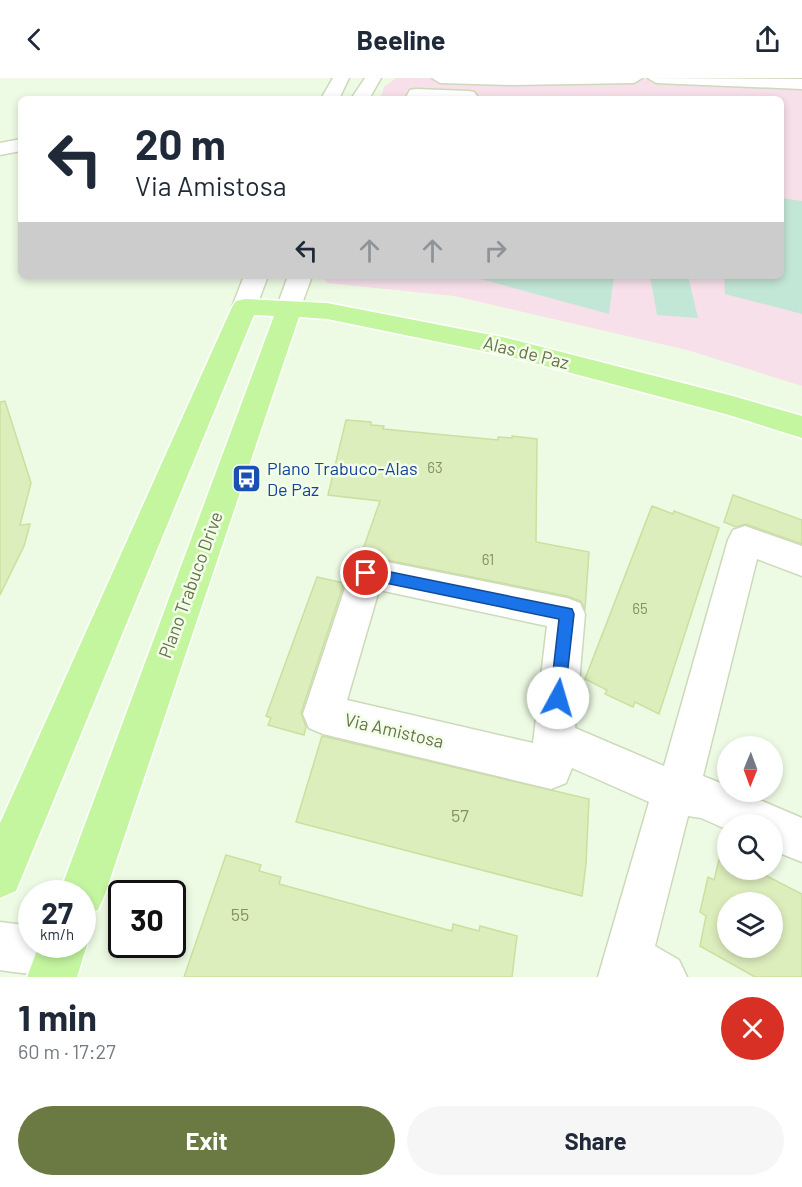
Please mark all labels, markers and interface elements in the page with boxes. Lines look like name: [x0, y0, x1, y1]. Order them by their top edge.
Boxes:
icon: back: [18, 23, 51, 56]
text: Beeline: [356, 23, 446, 55]
icon: share: [751, 23, 784, 56]
text: 20 m: [135, 118, 226, 168]
icon: left: [36, 120, 114, 198]
text: Via Amistosa: [135, 169, 286, 201]
icon: left: [290, 234, 323, 267]
icon: ahead: [353, 234, 386, 267]
icon: ahead: [416, 234, 449, 267]
icon: right: [479, 234, 512, 267]
street label: Alas de Paz: [481, 331, 571, 373]
place label: Plano Trabuco-Alas De Paz: [267, 457, 418, 500]
house number: 63: [427, 458, 443, 476]
bus stop icon: Plano Trabuco-Alas De Paz: [230, 463, 262, 495]
street label: Plano Trabuco Drive: [153, 508, 227, 661]
pin: [340, 547, 391, 598]
house number: 61: [482, 550, 494, 568]
icon: arrive: [349, 556, 382, 589]
house number: 65: [632, 599, 648, 617]
position arrow: [526, 666, 590, 730]
street label: Via Amistosa: [343, 708, 446, 752]
north arrow: [717, 736, 783, 802]
map controls: [717, 736, 783, 958]
house number: 57: [451, 804, 469, 826]
button: search: [717, 814, 783, 880]
speed limit sign: 30: [108, 880, 186, 958]
button: layers: [717, 892, 783, 958]
text: 27: [41, 894, 73, 930]
house number: 55: [231, 903, 249, 925]
text: km/h: [40, 925, 74, 943]
text: 1 min: [18, 995, 97, 1038]
button: close: [721, 997, 784, 1060]
text: 60 m · 17:27: [18, 1039, 116, 1063]
button: Exit: [18, 1106, 395, 1175]
button: Share: [407, 1106, 784, 1175]

